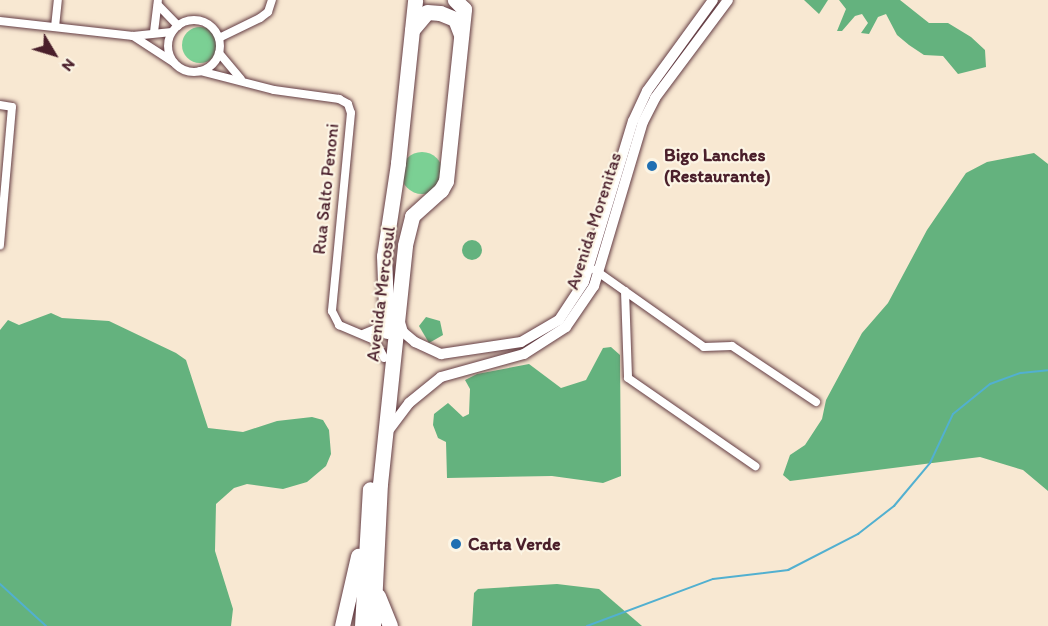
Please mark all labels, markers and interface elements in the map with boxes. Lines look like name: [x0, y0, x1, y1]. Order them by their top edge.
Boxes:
north arrow: [24, 24, 84, 84]
text: N: [58, 55, 79, 75]
street label: Rua Salto Penoni: [308, 123, 344, 255]
place label: Bigo Lanches (Restaurante): [664, 145, 771, 188]
street label: Avenida Morenitas: [562, 150, 626, 292]
marker: Bigo Lanches (Restaurante): [645, 159, 659, 173]
street label: Avenida Mercosul: [362, 225, 400, 363]
place label: Carta Verde: [468, 533, 560, 555]
marker: Carta Verde: [449, 537, 463, 551]

